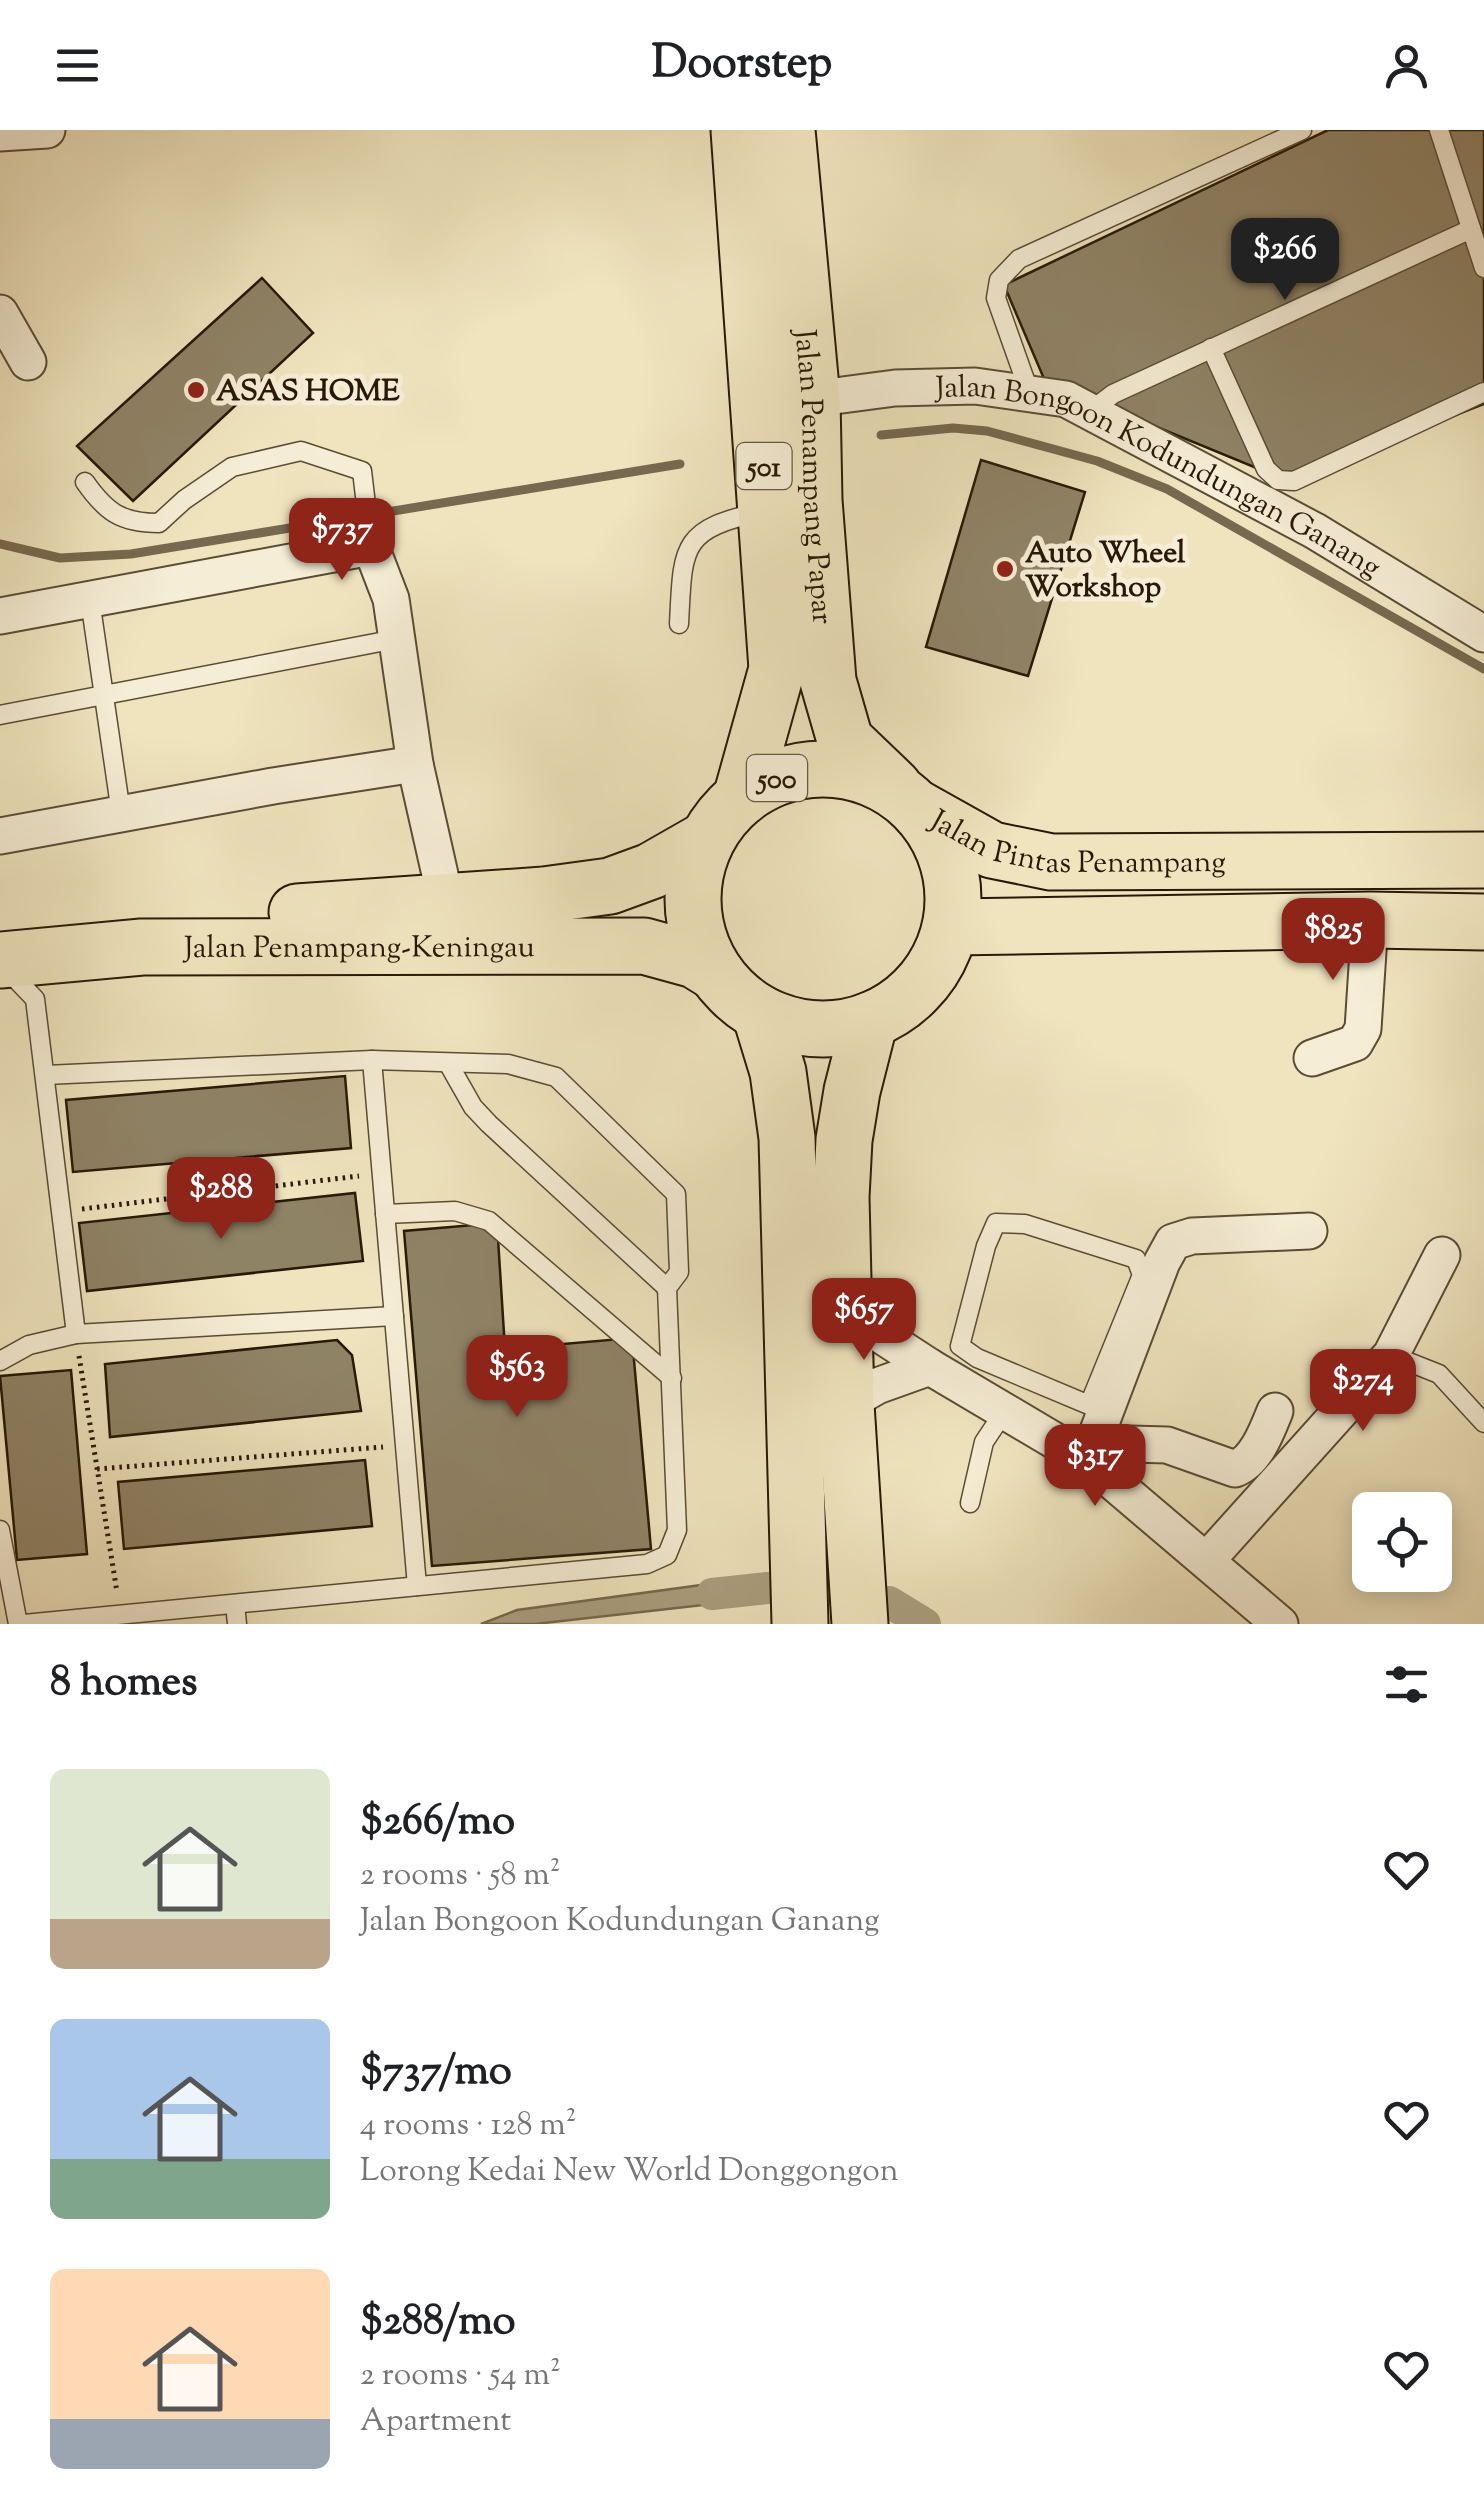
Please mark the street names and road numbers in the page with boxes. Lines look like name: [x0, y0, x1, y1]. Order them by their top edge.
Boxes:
street label: Jalan Penampang Papar: [781, 326, 843, 626]
street label: Jalan Bongoon Kodundungan Ganang: [933, 367, 1388, 590]
road number: 501: [736, 443, 792, 489]
road number: 500: [747, 755, 807, 801]
street label: Jalan Pintas Penampang: [920, 800, 1226, 886]
street label: Jalan Penampang-Keningau: [182, 927, 535, 971]

